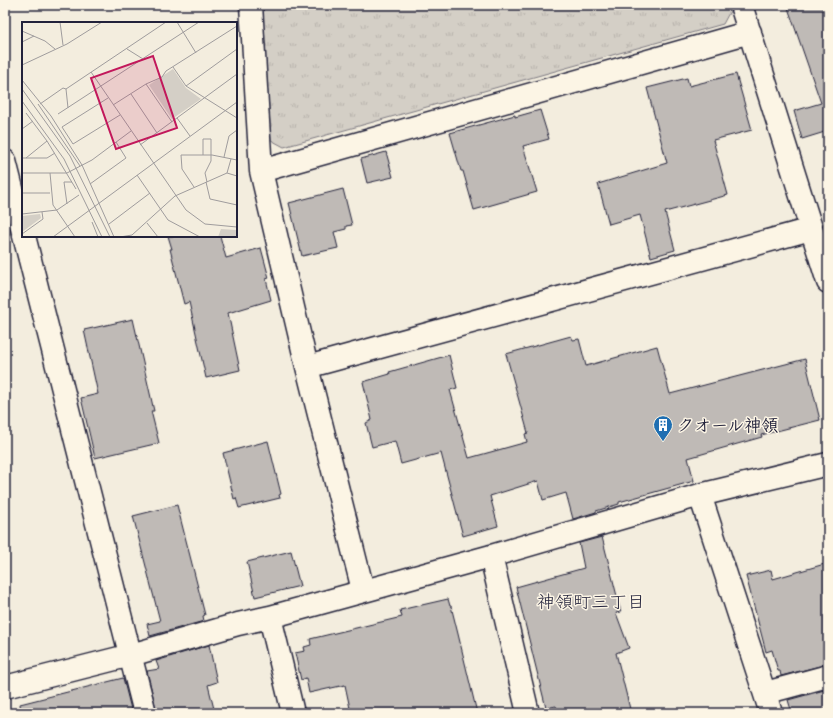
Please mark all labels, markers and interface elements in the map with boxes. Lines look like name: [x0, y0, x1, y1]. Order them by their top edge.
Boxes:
inset map: [22, 22, 237, 237]
building icon: クオール神領: [652, 414, 674, 442]
place label: クオール神領: [677, 415, 778, 436]
district label: 神領町三丁目: [537, 591, 645, 613]

